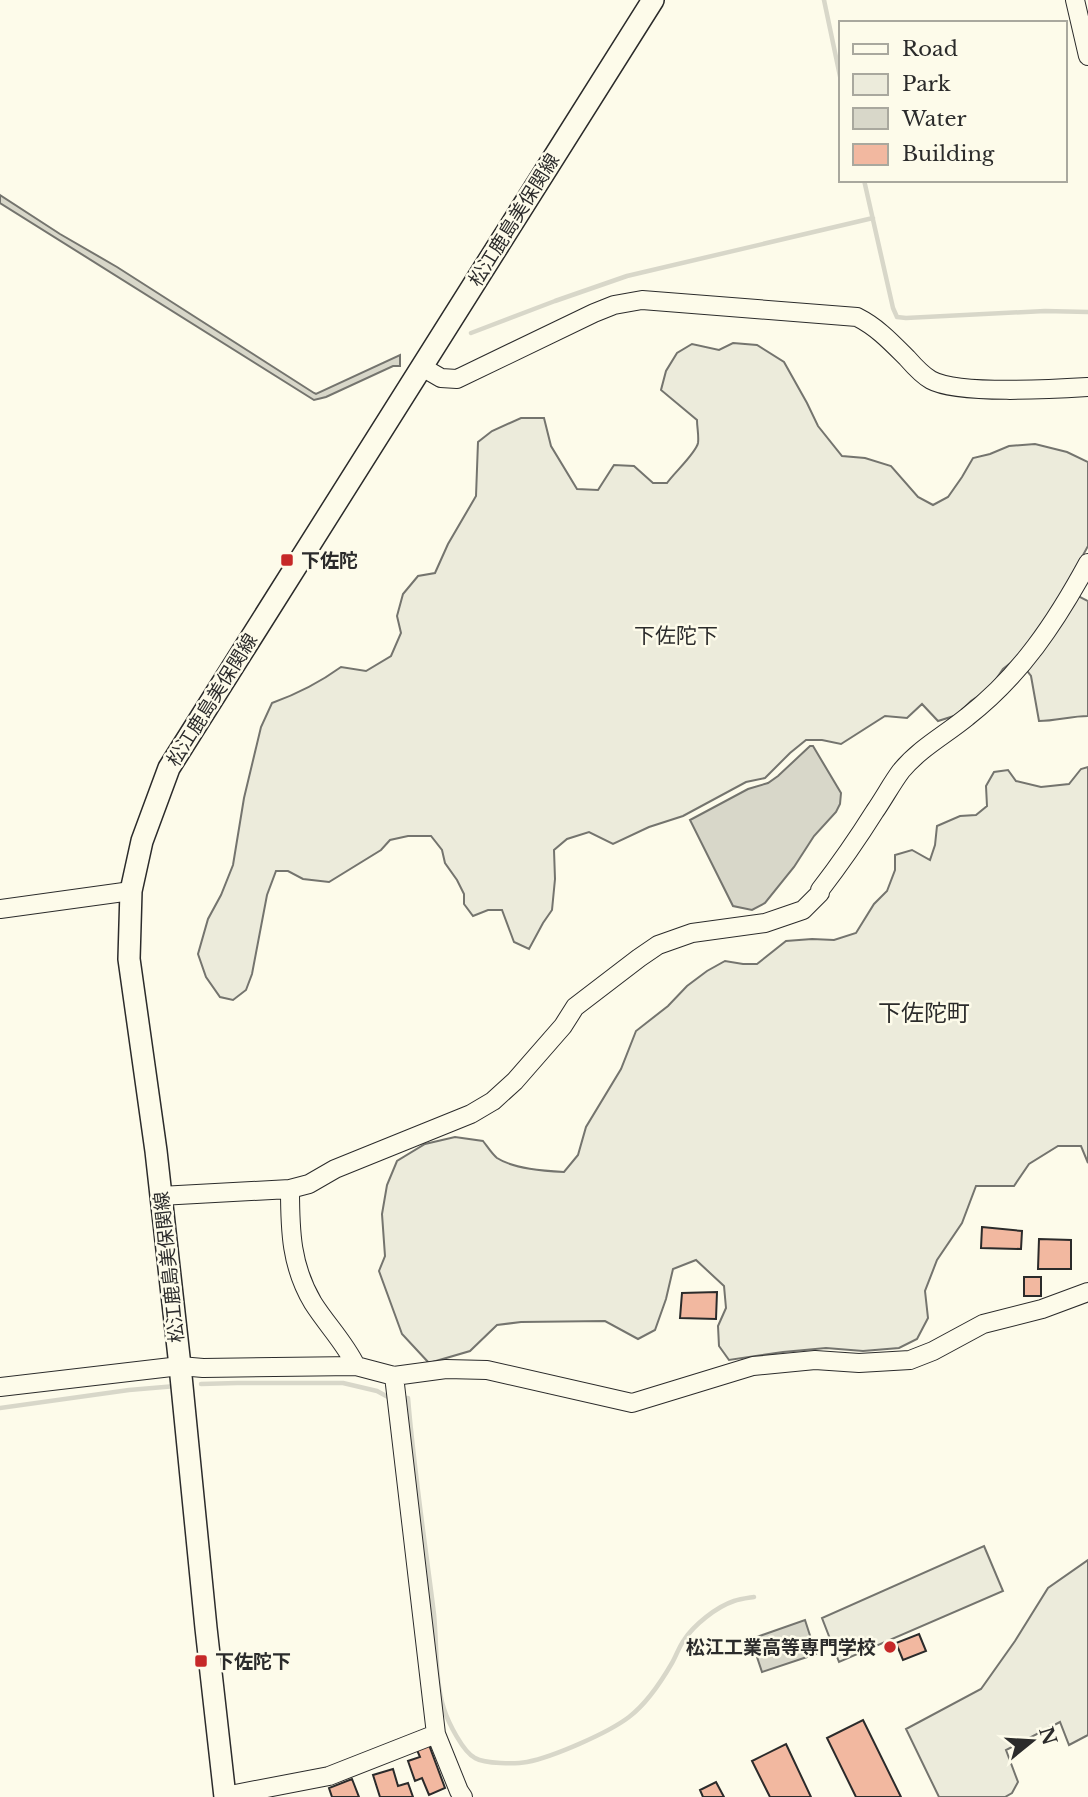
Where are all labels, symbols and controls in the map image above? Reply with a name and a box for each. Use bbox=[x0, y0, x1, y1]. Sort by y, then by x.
legend bbox=[839, 21, 1067, 182]
text: Road bbox=[902, 36, 958, 62]
text: Park bbox=[902, 71, 951, 97]
text: Water bbox=[901, 106, 966, 132]
text: Building bbox=[902, 141, 995, 167]
street label: 松江鹿島美保関線 bbox=[464, 149, 564, 291]
place label: 下佐陀 bbox=[301, 549, 358, 572]
marker: 下佐陀 bbox=[279, 552, 295, 568]
district label: 下佐陀下 bbox=[634, 623, 718, 649]
street label: 松江鹿島美保関線 bbox=[162, 629, 262, 771]
district label: 下佐陀町 bbox=[878, 999, 970, 1027]
street label: 松江鹿島美保関線 bbox=[150, 1190, 188, 1344]
place label: 松江工業高等専門学校 bbox=[686, 1636, 876, 1659]
marker: 松江工業高等専門学校 bbox=[882, 1639, 898, 1655]
place label: 下佐陀下 bbox=[215, 1650, 291, 1673]
marker: 下佐陀下 bbox=[193, 1653, 209, 1669]
north arrow bbox=[997, 1706, 1067, 1776]
text: N bbox=[1034, 1724, 1061, 1748]

